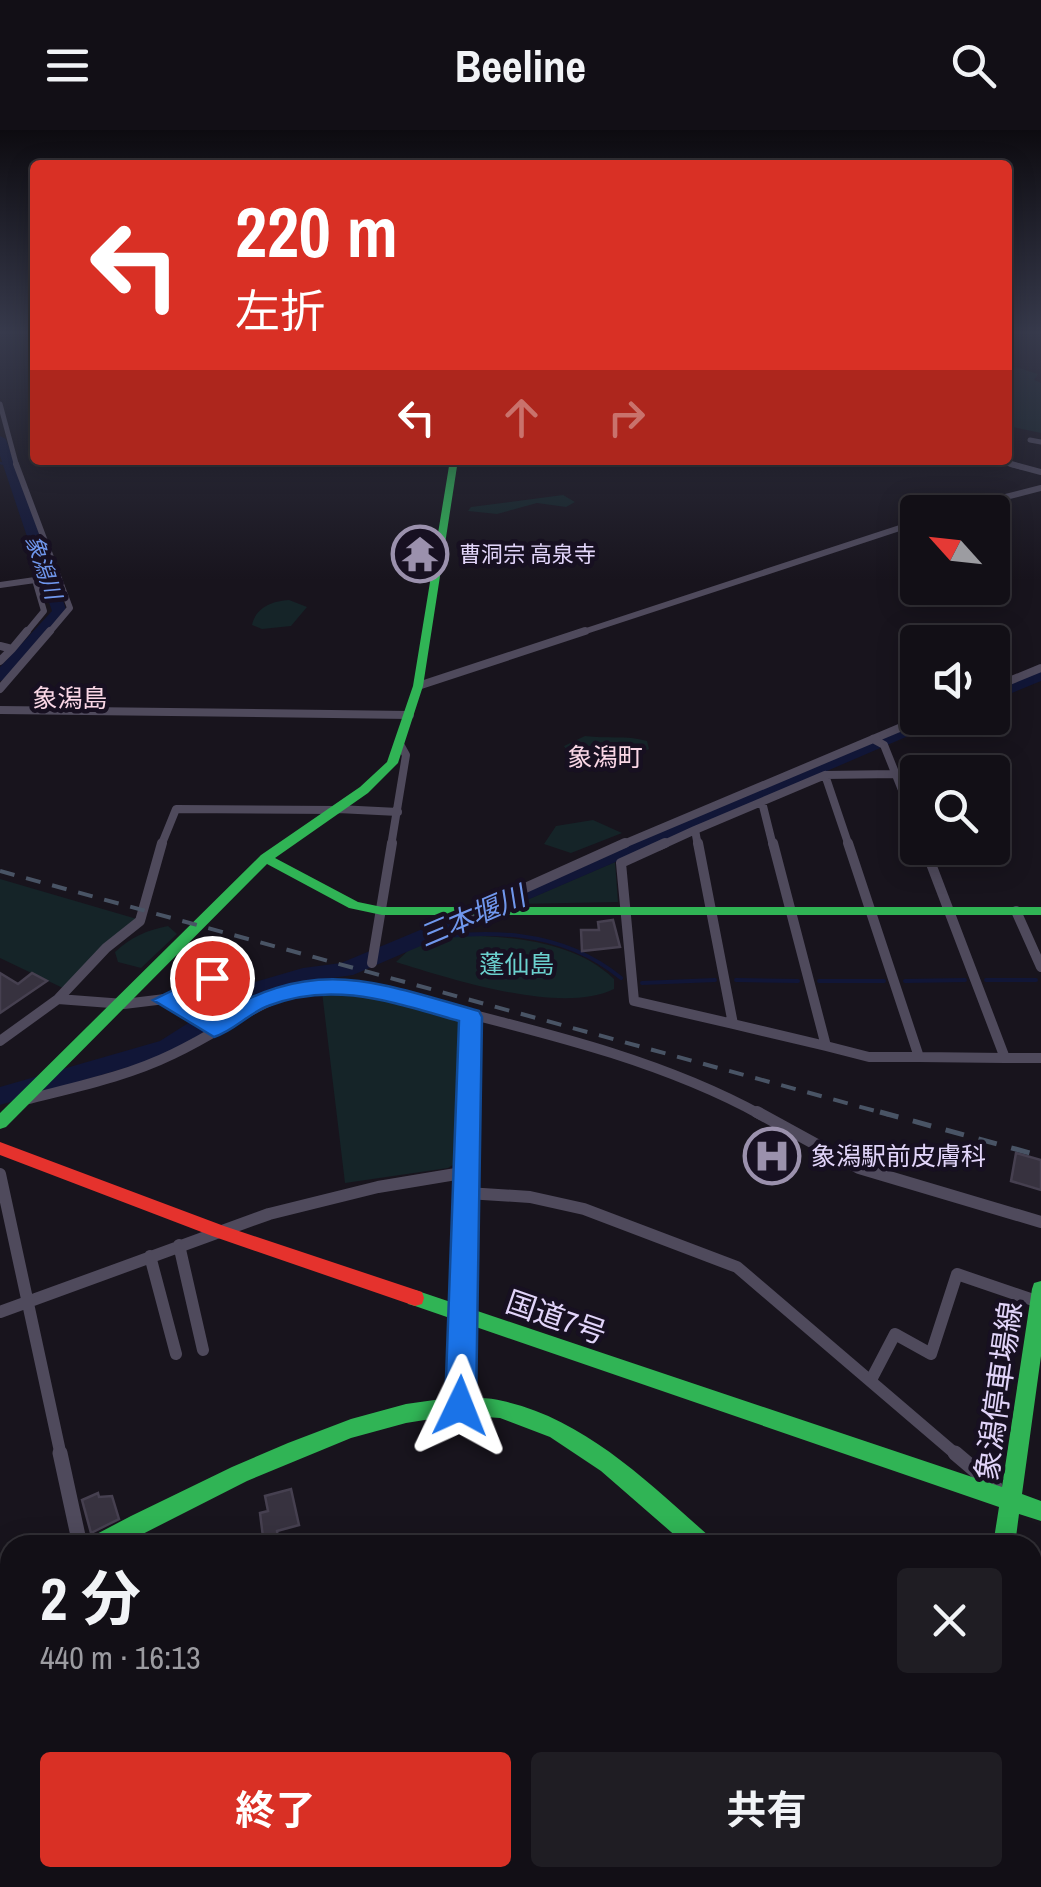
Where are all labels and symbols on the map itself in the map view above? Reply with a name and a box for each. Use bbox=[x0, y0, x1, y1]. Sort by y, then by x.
north arrow bbox=[900, 495, 1010, 605]
temple icon: 曹洞宗 高泉寺 bbox=[390, 524, 450, 584]
water label: 象潟川 bbox=[19, 531, 70, 605]
place label: 曹洞宗 高泉寺 bbox=[459, 539, 596, 569]
district label: 象潟島 bbox=[32, 681, 108, 715]
district label: 象潟町 bbox=[567, 740, 643, 774]
water label: 三本堰川 bbox=[413, 875, 534, 955]
pin bbox=[170, 936, 255, 1021]
park label: 蓬仙島 bbox=[479, 947, 555, 981]
hospital icon: 象潟駅前皮膚科 bbox=[742, 1126, 802, 1186]
place label: 象潟駅前皮膚科 bbox=[811, 1139, 986, 1173]
street label: 国道7号 bbox=[501, 1281, 612, 1353]
street label: 象潟停車場線 bbox=[966, 1299, 1030, 1483]
position arrow bbox=[408, 1354, 512, 1458]

